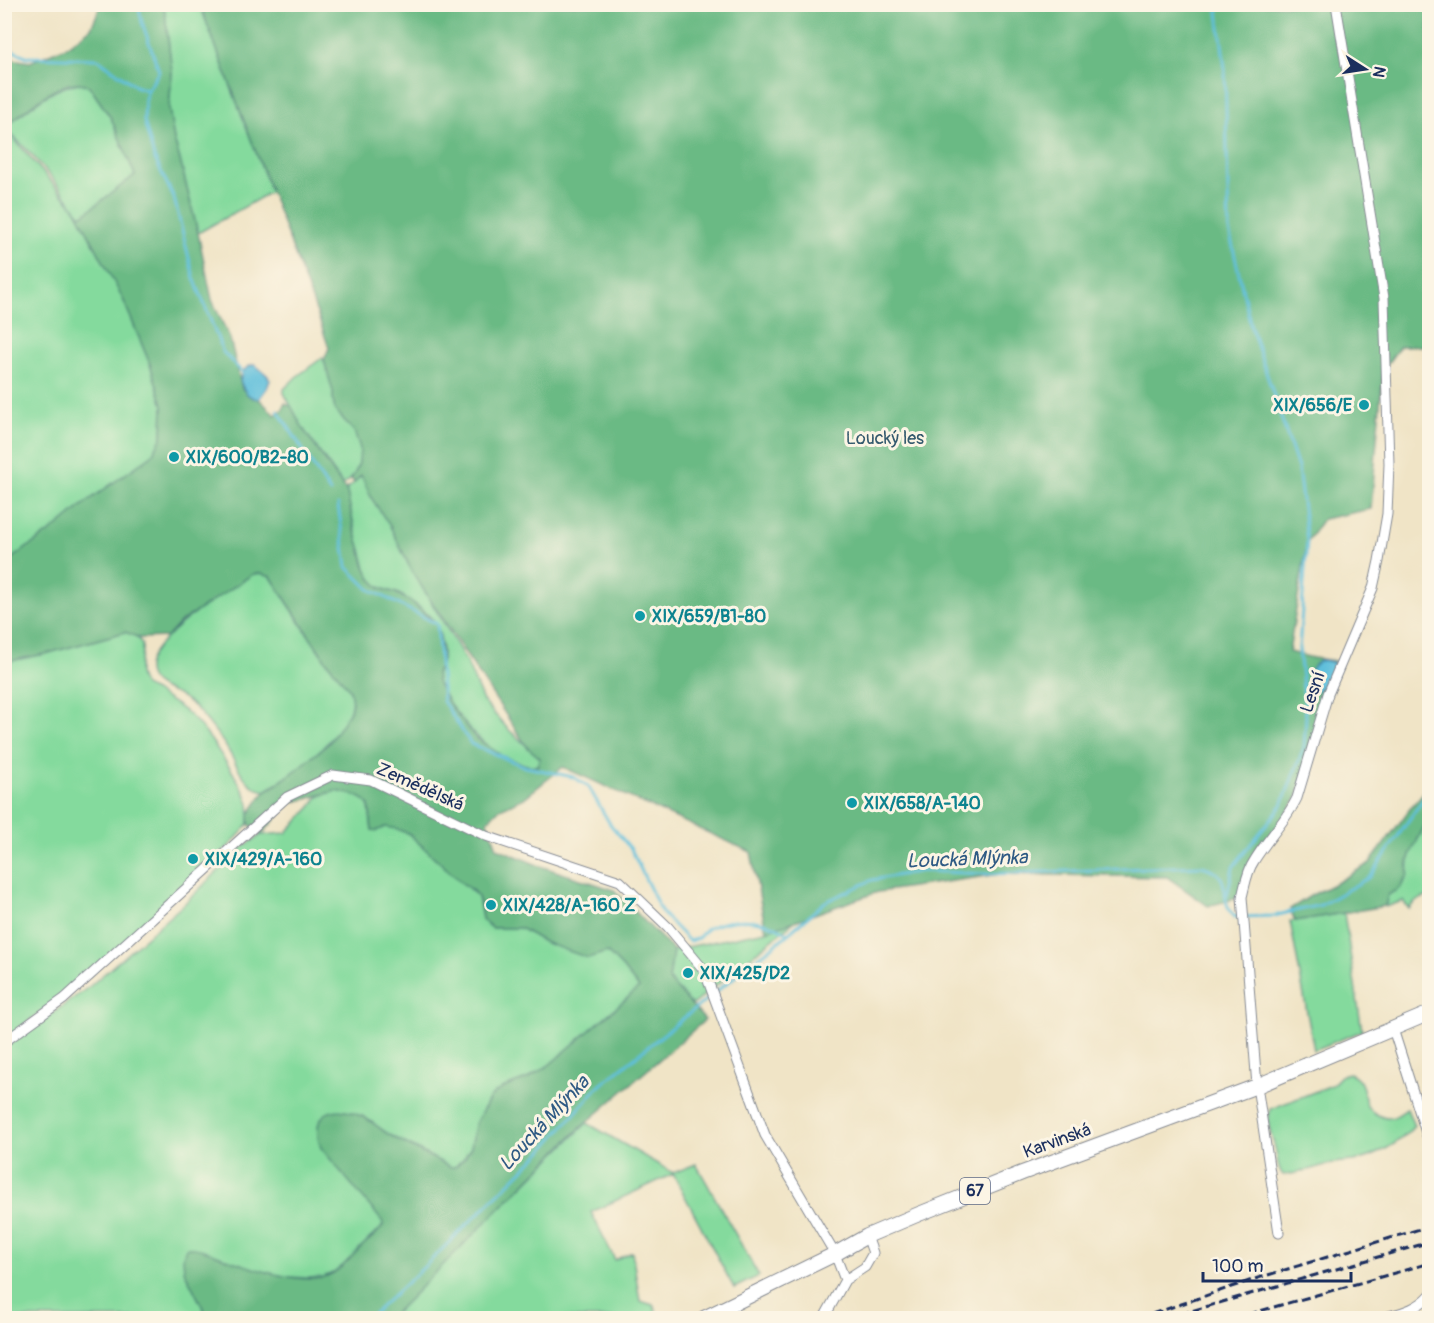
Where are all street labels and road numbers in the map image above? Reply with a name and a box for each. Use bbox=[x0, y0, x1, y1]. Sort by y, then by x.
street label: Lesní bbox=[1295, 668, 1331, 716]
street label: Zemědělská bbox=[373, 758, 467, 816]
street label: Karvinská bbox=[1020, 1118, 1094, 1164]
road number: 67 bbox=[960, 1178, 990, 1204]

